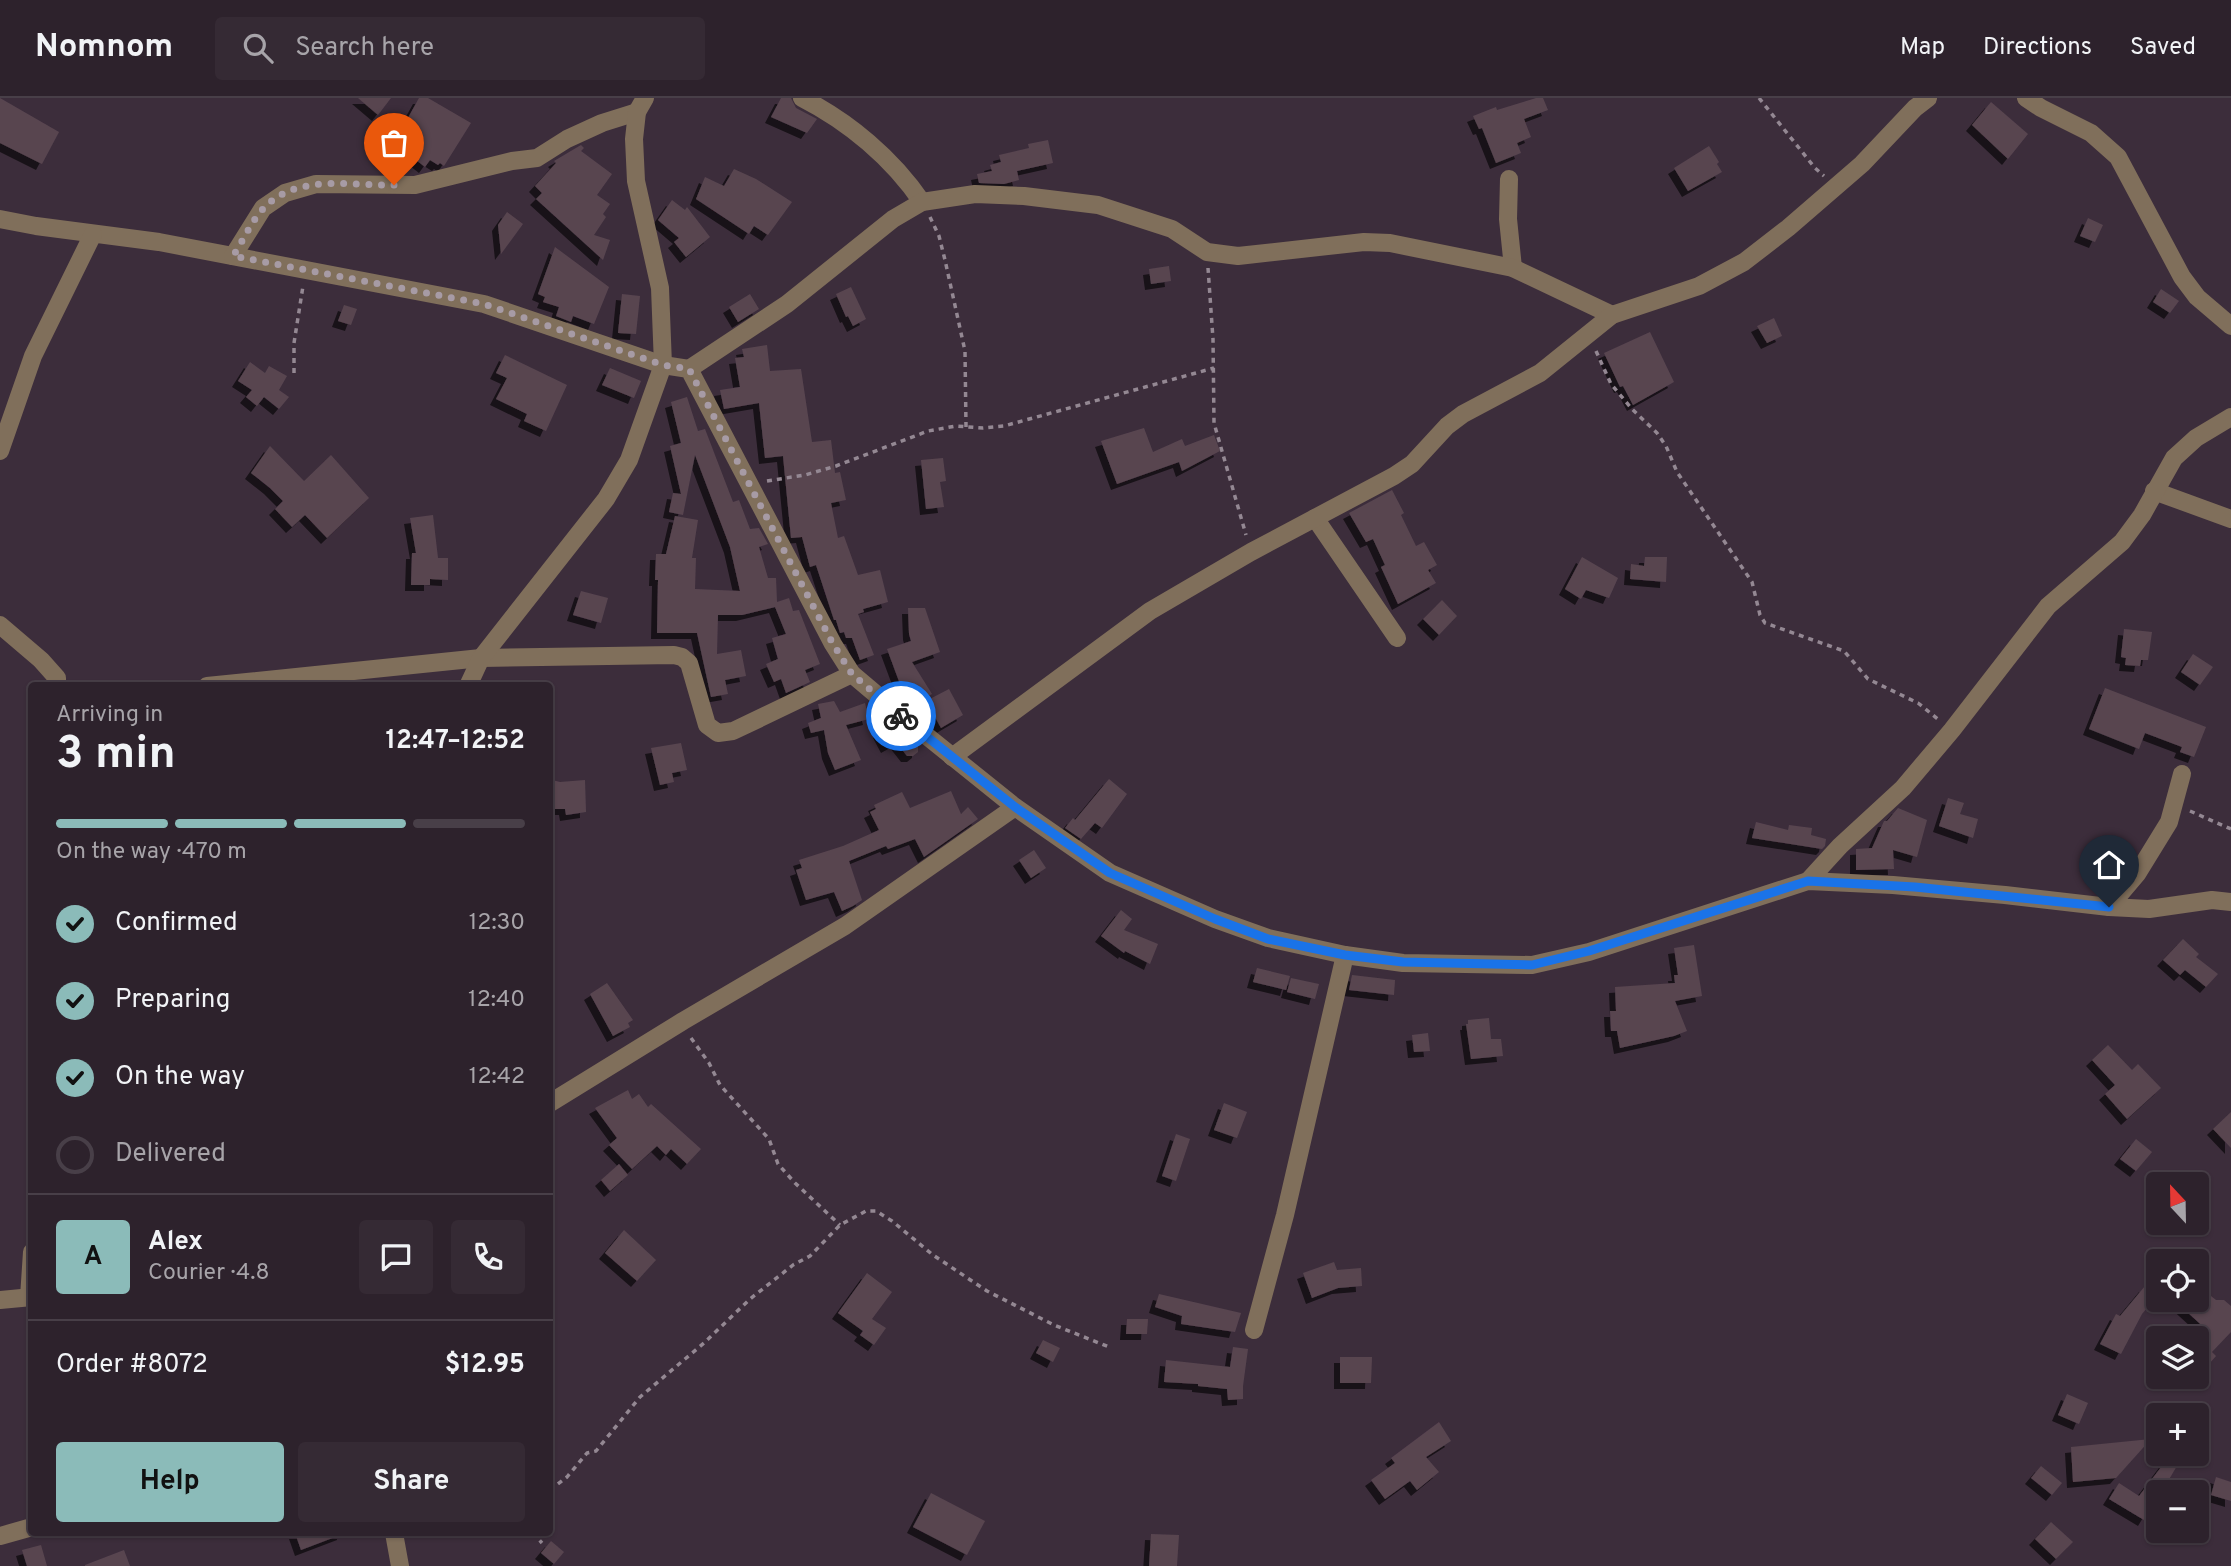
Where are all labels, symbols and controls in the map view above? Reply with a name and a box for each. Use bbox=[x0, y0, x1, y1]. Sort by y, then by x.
search box bbox=[215, 17, 705, 80]
text: Nomnom bbox=[35, 27, 173, 69]
icon: search bbox=[239, 29, 277, 67]
text: Search here bbox=[295, 32, 434, 65]
text: Map bbox=[1900, 33, 1945, 63]
text: Directions bbox=[1983, 33, 2092, 63]
text: Saved bbox=[2130, 33, 2196, 63]
pin bbox=[364, 113, 424, 185]
icon: bag bbox=[375, 124, 413, 162]
courier bbox=[866, 681, 936, 751]
icon: bike bbox=[882, 697, 920, 735]
text: Arriving in bbox=[56, 701, 163, 730]
text: 12:47–12:52 bbox=[386, 725, 525, 758]
text: 3 min bbox=[56, 726, 176, 785]
pin bbox=[2079, 835, 2139, 907]
text: On the way · 470 m bbox=[56, 838, 247, 867]
icon: home bbox=[2090, 846, 2128, 884]
icon: check bbox=[56, 905, 94, 943]
text: Confirmed bbox=[115, 907, 238, 940]
text: 12:30 bbox=[469, 909, 525, 938]
icon: check bbox=[56, 982, 94, 1020]
text: Preparing bbox=[115, 984, 230, 1017]
text: 12:40 bbox=[468, 986, 525, 1015]
icon: check bbox=[56, 1059, 94, 1097]
text: On the way bbox=[115, 1061, 245, 1094]
text: 12:42 bbox=[469, 1063, 525, 1092]
text: Delivered bbox=[115, 1138, 226, 1171]
north arrow bbox=[2146, 1172, 2208, 1236]
map controls bbox=[2146, 1172, 2209, 1543]
button: chat bbox=[359, 1220, 433, 1294]
button: phone bbox=[451, 1220, 525, 1294]
text: Alex bbox=[148, 1226, 203, 1259]
text: A bbox=[84, 1241, 102, 1274]
button: locate bbox=[2146, 1249, 2209, 1312]
text: Courier · 4.8 bbox=[148, 1259, 269, 1288]
button: layers bbox=[2146, 1326, 2209, 1389]
text: Order #8072 bbox=[56, 1349, 208, 1382]
text: $12.95 bbox=[445, 1349, 525, 1382]
button: + bbox=[2146, 1403, 2209, 1466]
button: Help bbox=[56, 1442, 284, 1522]
button: Share bbox=[298, 1442, 525, 1522]
button: − bbox=[2146, 1480, 2209, 1543]

